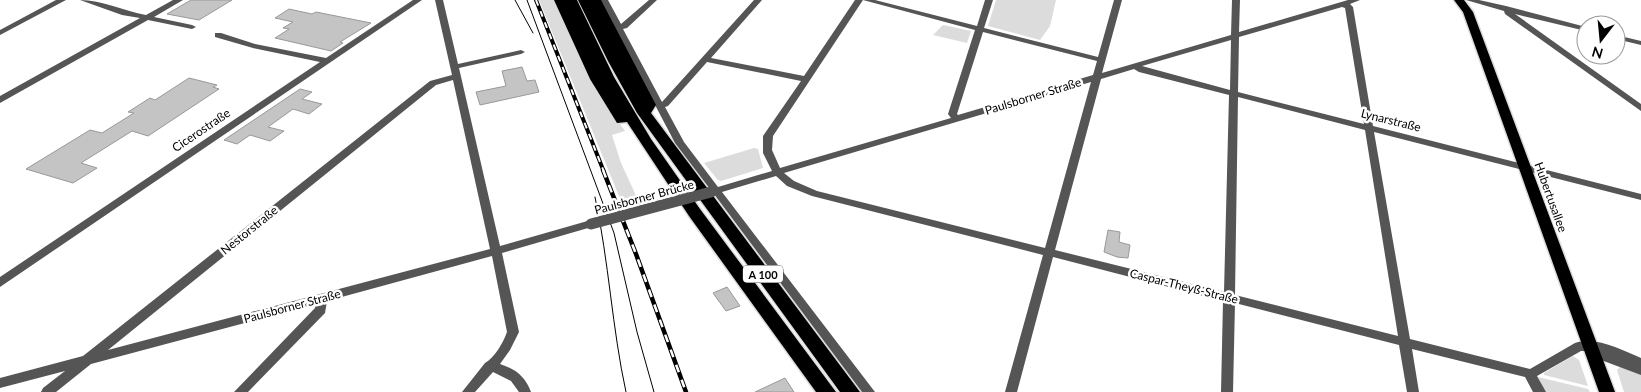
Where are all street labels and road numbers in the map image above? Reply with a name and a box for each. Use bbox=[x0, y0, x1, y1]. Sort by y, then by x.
street label: Paulsborner Straße bbox=[983, 74, 1083, 118]
street label: Cicerostraße bbox=[169, 105, 233, 155]
street label: Lynarstraße bbox=[1359, 105, 1423, 135]
street label: Hubertusallee bbox=[1531, 160, 1571, 234]
street label: Paulsborner Brücke bbox=[593, 177, 695, 217]
street label: Nestorstraße bbox=[217, 202, 281, 258]
street label: Caspar-Theyß-Straße bbox=[1128, 265, 1240, 307]
road number: A 100 bbox=[743, 266, 783, 282]
street label: Paulsborner Straße bbox=[242, 286, 342, 326]

